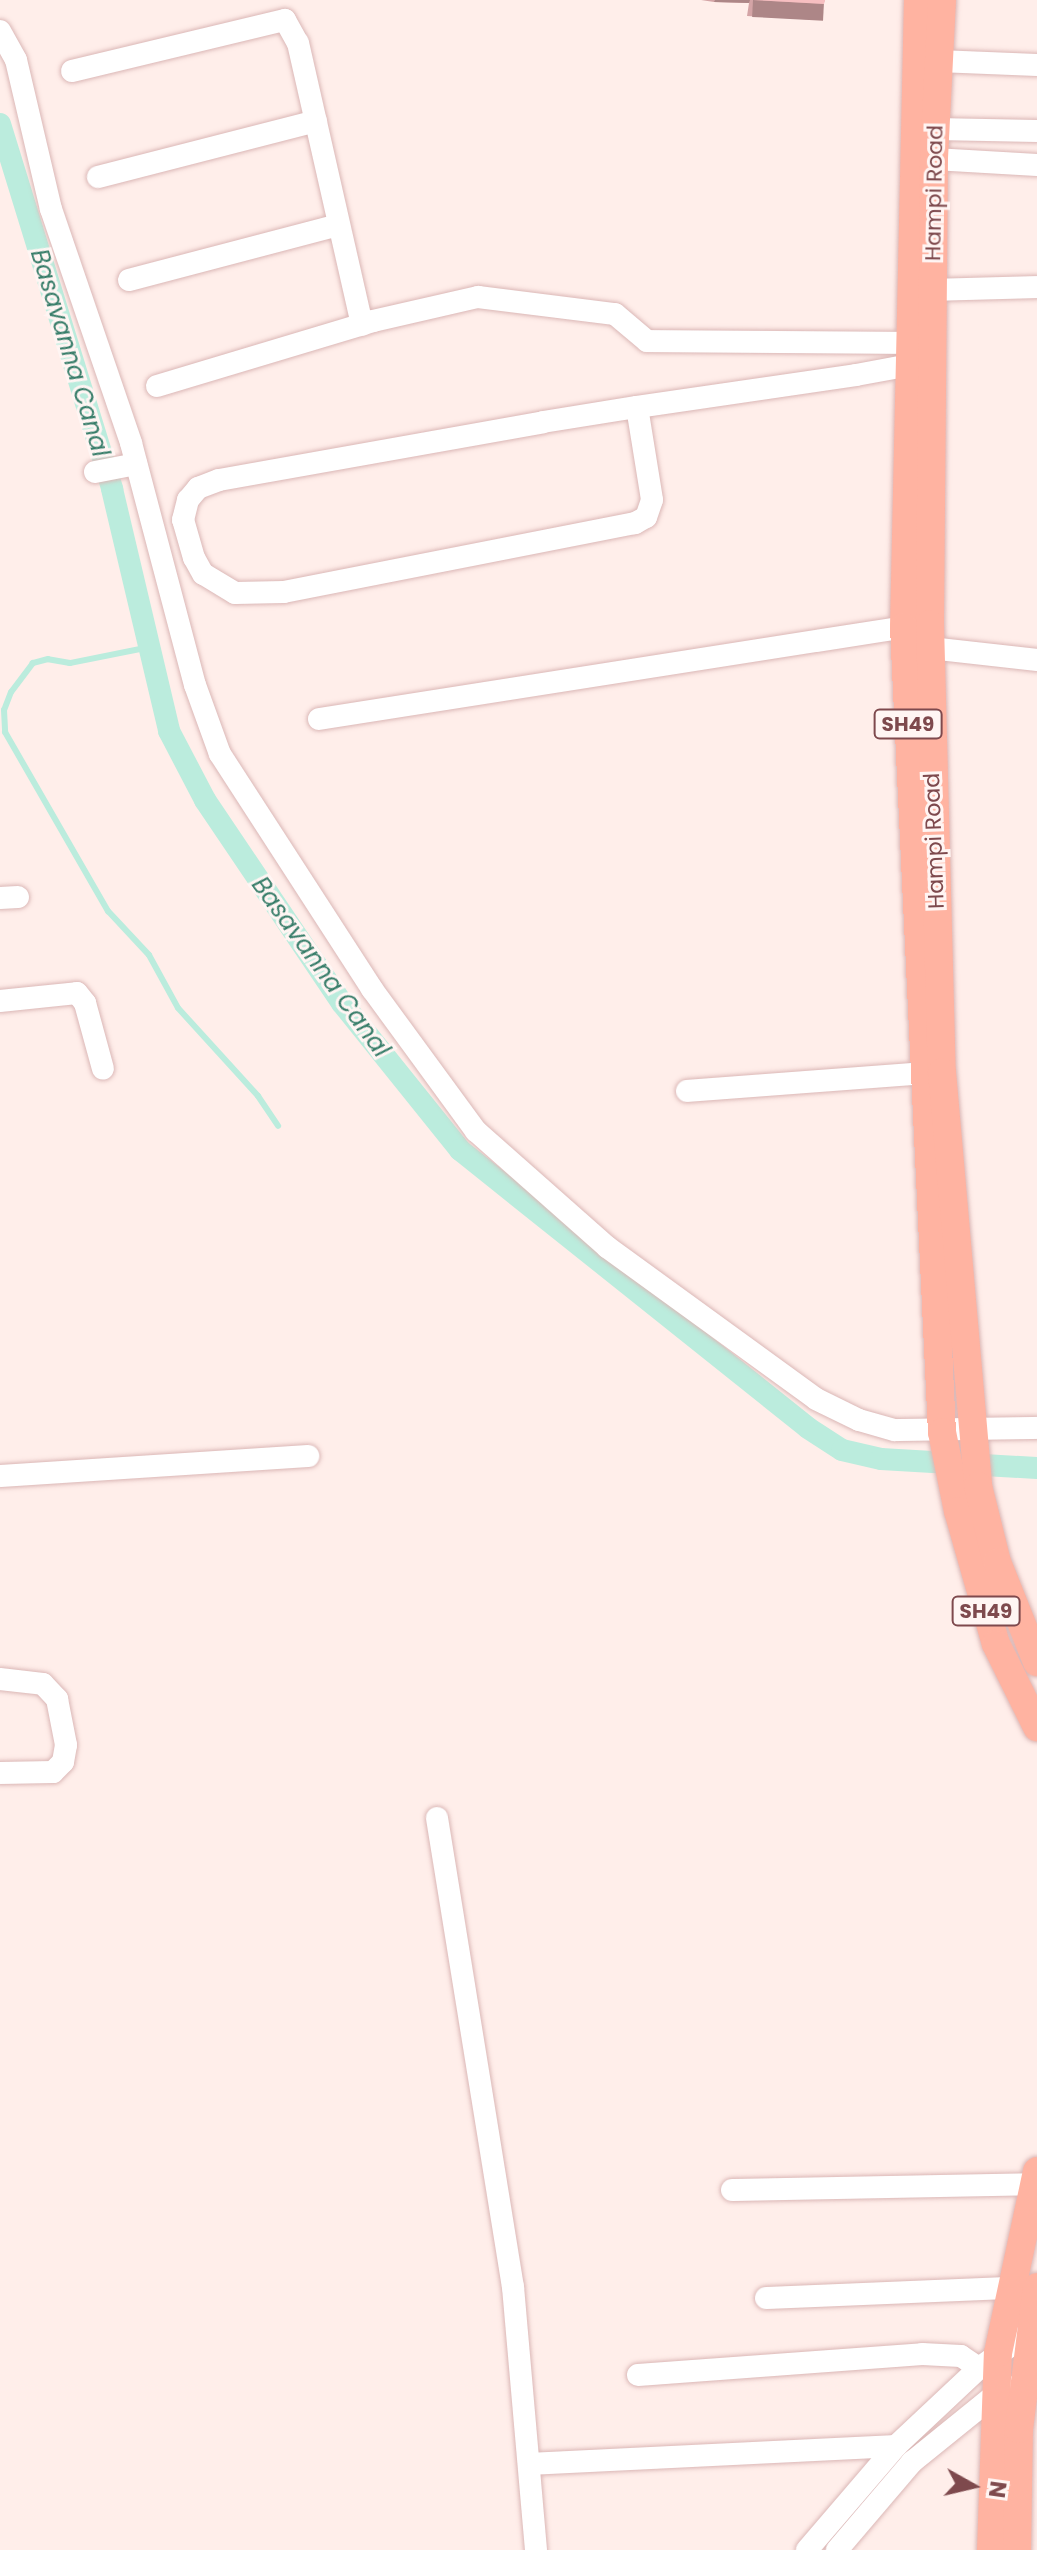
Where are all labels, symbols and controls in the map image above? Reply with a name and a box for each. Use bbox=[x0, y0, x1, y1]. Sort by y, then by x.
street label: Hampi Road bbox=[920, 125, 948, 261]
water label: Basavanna Canal bbox=[25, 246, 115, 460]
road number: SH49 bbox=[872, 708, 944, 740]
street label: Hampi Road bbox=[918, 773, 950, 909]
water label: Basavanna Canal bbox=[246, 871, 396, 1063]
road number: SH49 bbox=[950, 1595, 1022, 1627]
north arrow bbox=[933, 2446, 1013, 2526]
text: N bbox=[981, 2479, 1014, 2500]

